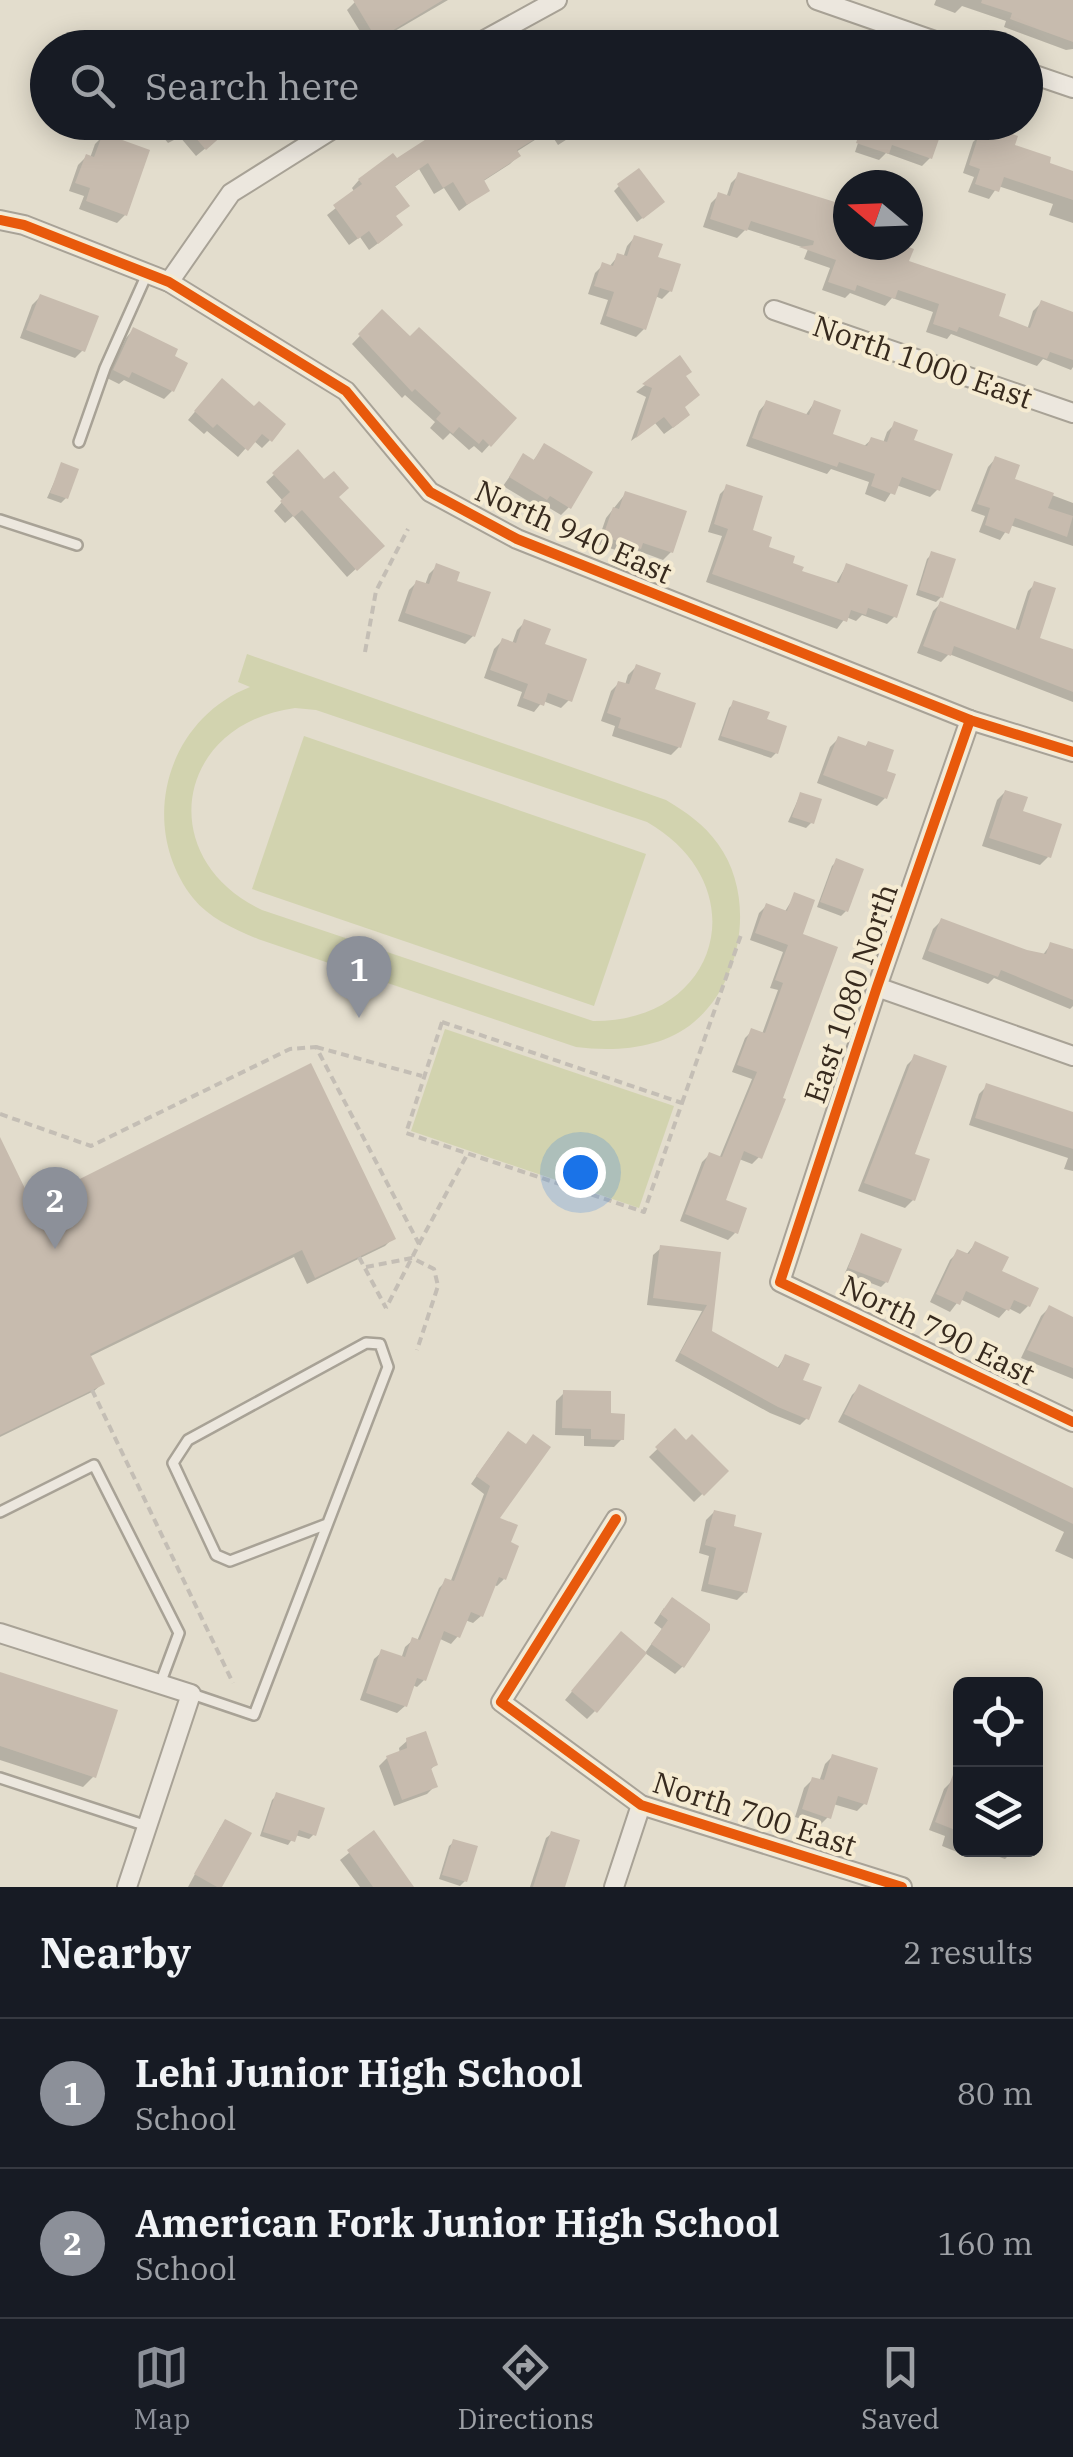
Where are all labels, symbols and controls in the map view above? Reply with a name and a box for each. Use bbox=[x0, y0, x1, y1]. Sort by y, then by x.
search box bbox=[30, 30, 1043, 140]
icon: search bbox=[65, 58, 120, 113]
text: Search here bbox=[145, 61, 359, 110]
north arrow bbox=[833, 170, 923, 260]
street label: North 1000 East bbox=[808, 305, 1038, 417]
street label: North 940 East bbox=[469, 470, 679, 592]
street label: East 1080 North bbox=[794, 878, 906, 1108]
pin: 1 bbox=[326, 936, 392, 1018]
your location bbox=[555, 1147, 606, 1198]
pin: 2 bbox=[22, 1166, 88, 1249]
street label: North 790 East bbox=[834, 1265, 1042, 1393]
map controls bbox=[953, 1677, 1043, 1857]
button: locate bbox=[953, 1677, 1043, 1767]
street label: North 700 East bbox=[648, 1762, 862, 1864]
button: layers bbox=[953, 1767, 1043, 1857]
text: Nearby bbox=[40, 1925, 191, 1980]
text: 2 results bbox=[903, 1931, 1033, 1973]
text: Lehi Junior High School bbox=[135, 2048, 583, 2097]
text: 1 bbox=[63, 2072, 82, 2114]
text: 80 m bbox=[957, 2072, 1033, 2114]
text: School bbox=[135, 2097, 236, 2139]
text: American Fork Junior High School bbox=[135, 2198, 780, 2247]
text: 2 bbox=[63, 2222, 82, 2264]
text: 160 m bbox=[937, 2222, 1033, 2264]
text: School bbox=[135, 2247, 236, 2289]
tab: Map bbox=[134, 2340, 190, 2437]
tab: Directions bbox=[457, 2340, 594, 2437]
tab: Saved bbox=[861, 2340, 939, 2437]

